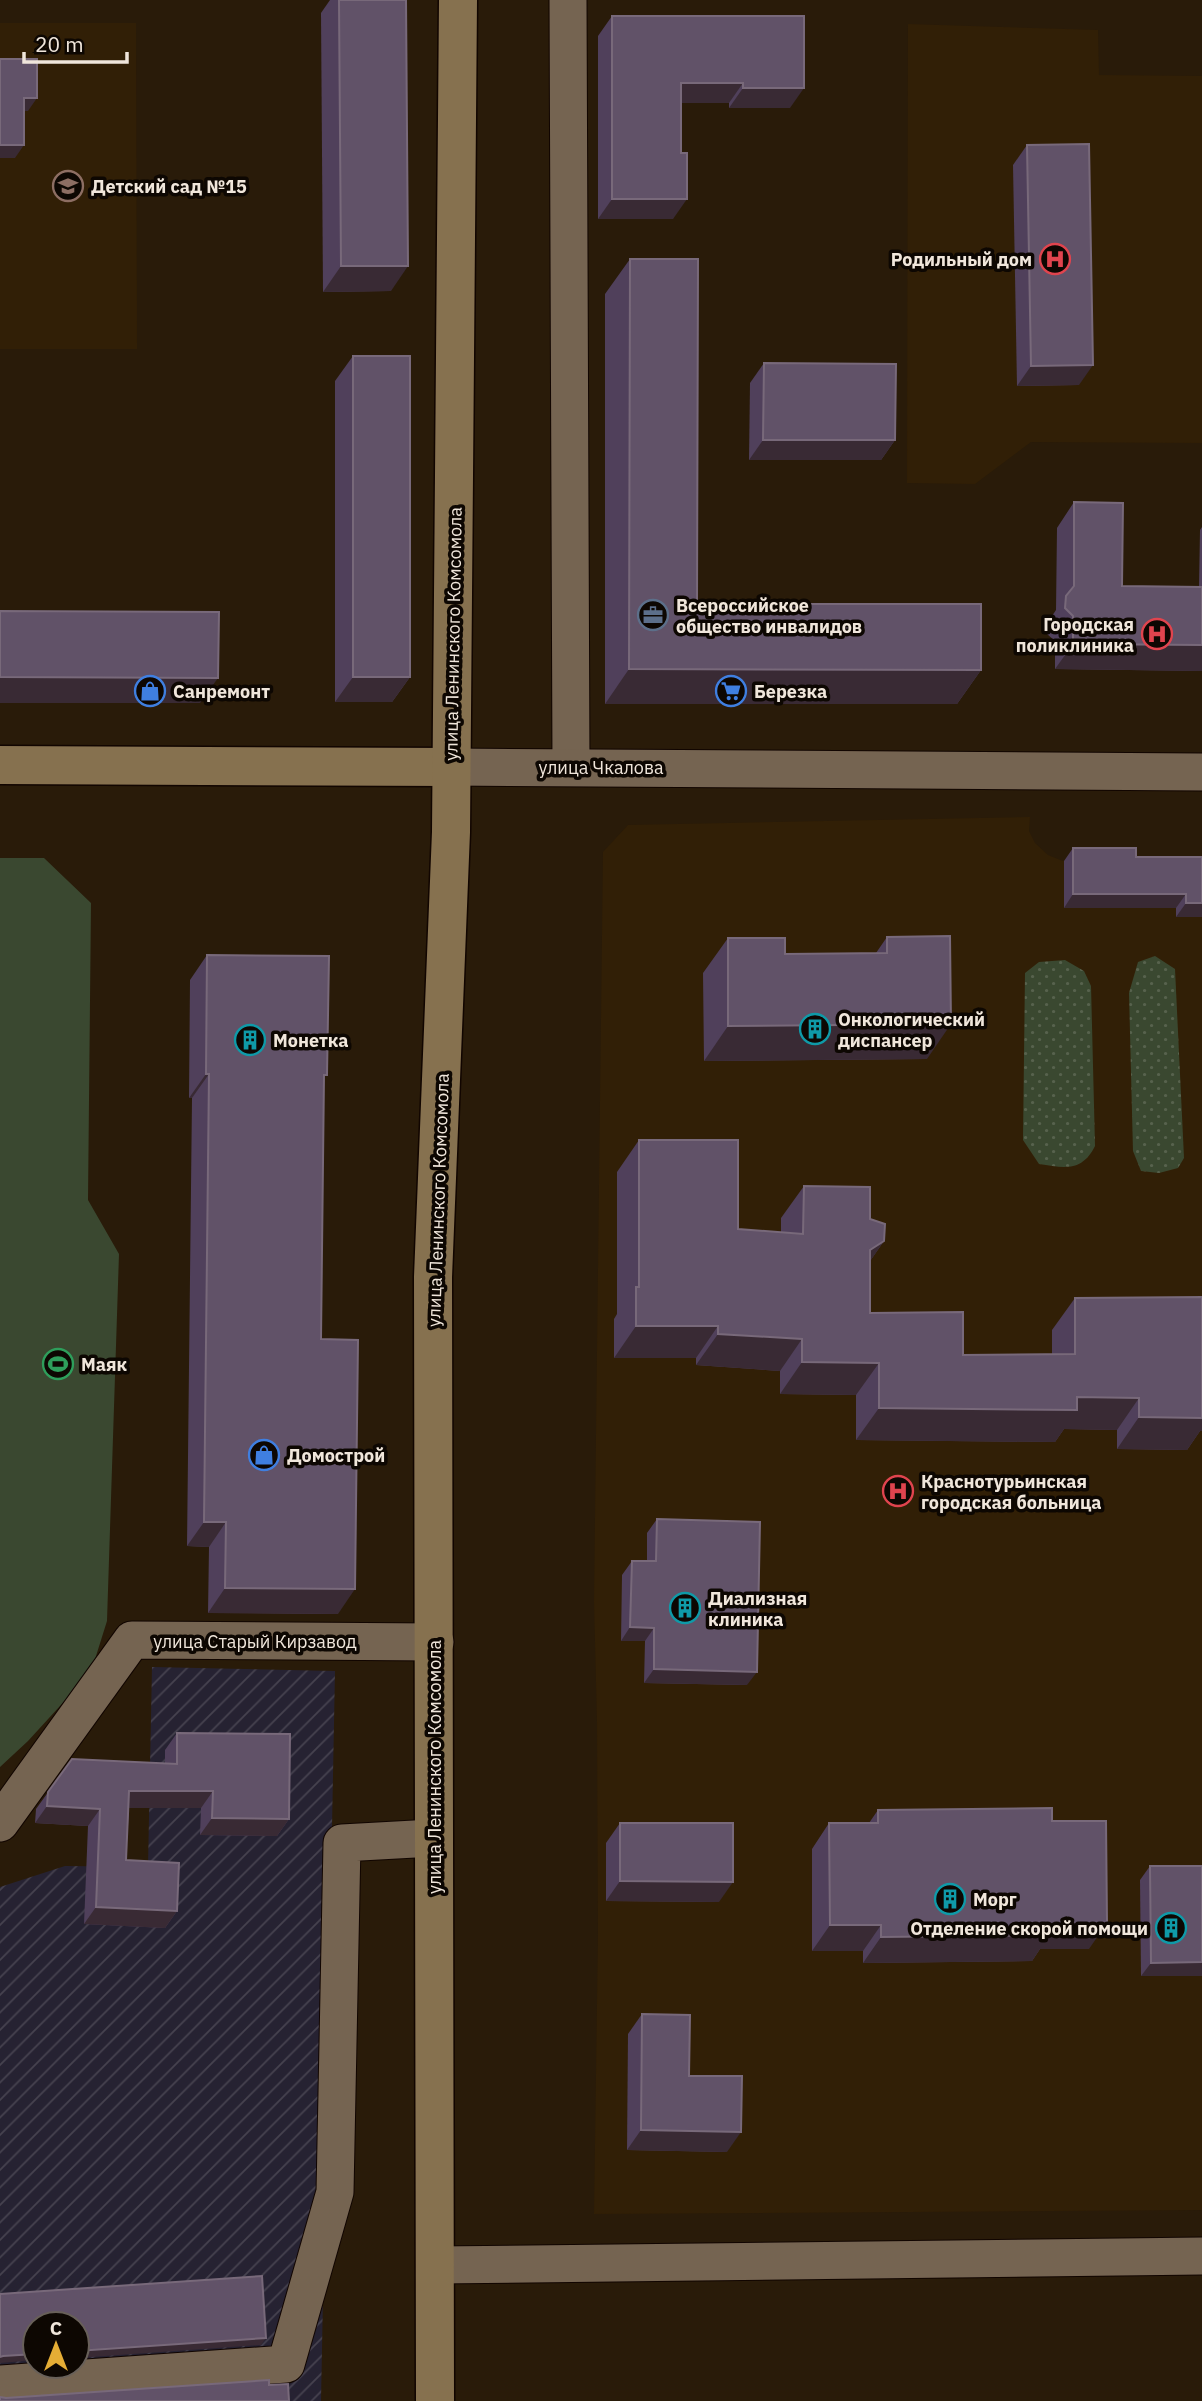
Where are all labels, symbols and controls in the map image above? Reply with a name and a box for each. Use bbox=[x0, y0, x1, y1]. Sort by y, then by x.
scale bar bbox=[24, 21, 128, 65]
text: 20 m bbox=[35, 30, 84, 58]
school or university icon: Детский сад №15 bbox=[51, 169, 85, 203]
place label: Детский сад №15 bbox=[91, 175, 247, 198]
hospital icon: Родильный дом bbox=[1038, 242, 1072, 276]
place label: Родильный дом bbox=[891, 248, 1032, 271]
street label: улица Ленинского Комсомола bbox=[439, 506, 467, 761]
place label: Всероссийское общество инвалидов bbox=[676, 594, 862, 638]
office icon: Всероссийское общество инвалидов bbox=[636, 598, 670, 632]
place label: Городская поликлиника bbox=[1016, 613, 1134, 657]
hospital icon: Городская поликлиника bbox=[1140, 617, 1174, 651]
shop icon: Санремонт bbox=[133, 674, 167, 708]
supermarket icon: Березка bbox=[714, 674, 748, 708]
place label: Санремонт bbox=[173, 680, 270, 703]
place label: Березка bbox=[754, 680, 827, 703]
street label: улица Чкалова bbox=[538, 756, 664, 779]
place label: Онкологический диспансер bbox=[838, 1008, 985, 1052]
building icon: Онкологический диспансер bbox=[798, 1012, 832, 1046]
building icon: Монетка bbox=[233, 1023, 267, 1057]
place label: Монетка bbox=[273, 1029, 349, 1052]
street label: улица Ленинского Комсомола bbox=[422, 1072, 454, 1327]
sports icon: Маяк bbox=[41, 1347, 75, 1381]
place label: Маяк bbox=[81, 1353, 127, 1376]
shop icon: Домострой bbox=[247, 1438, 281, 1472]
place label: Домострой bbox=[287, 1444, 385, 1467]
place label: Краснотурьинская городская больница bbox=[921, 1470, 1102, 1514]
hospital icon: Краснотурьинская городская больница bbox=[881, 1474, 915, 1508]
place label: Диализная клиника bbox=[708, 1587, 807, 1631]
building icon: Диализная клиника bbox=[668, 1591, 702, 1625]
street label: улица Старый Кирзавод bbox=[153, 1630, 357, 1653]
street label: улица Ленинского Комсомола bbox=[423, 1640, 446, 1894]
building icon: Морг bbox=[933, 1882, 967, 1916]
place label: Морг bbox=[973, 1888, 1017, 1911]
building icon: Отделение скорой помощи bbox=[1154, 1911, 1188, 1945]
place label: Отделение скорой помощи bbox=[910, 1917, 1148, 1940]
north arrow bbox=[21, 2310, 91, 2380]
text: С bbox=[50, 2316, 62, 2340]

